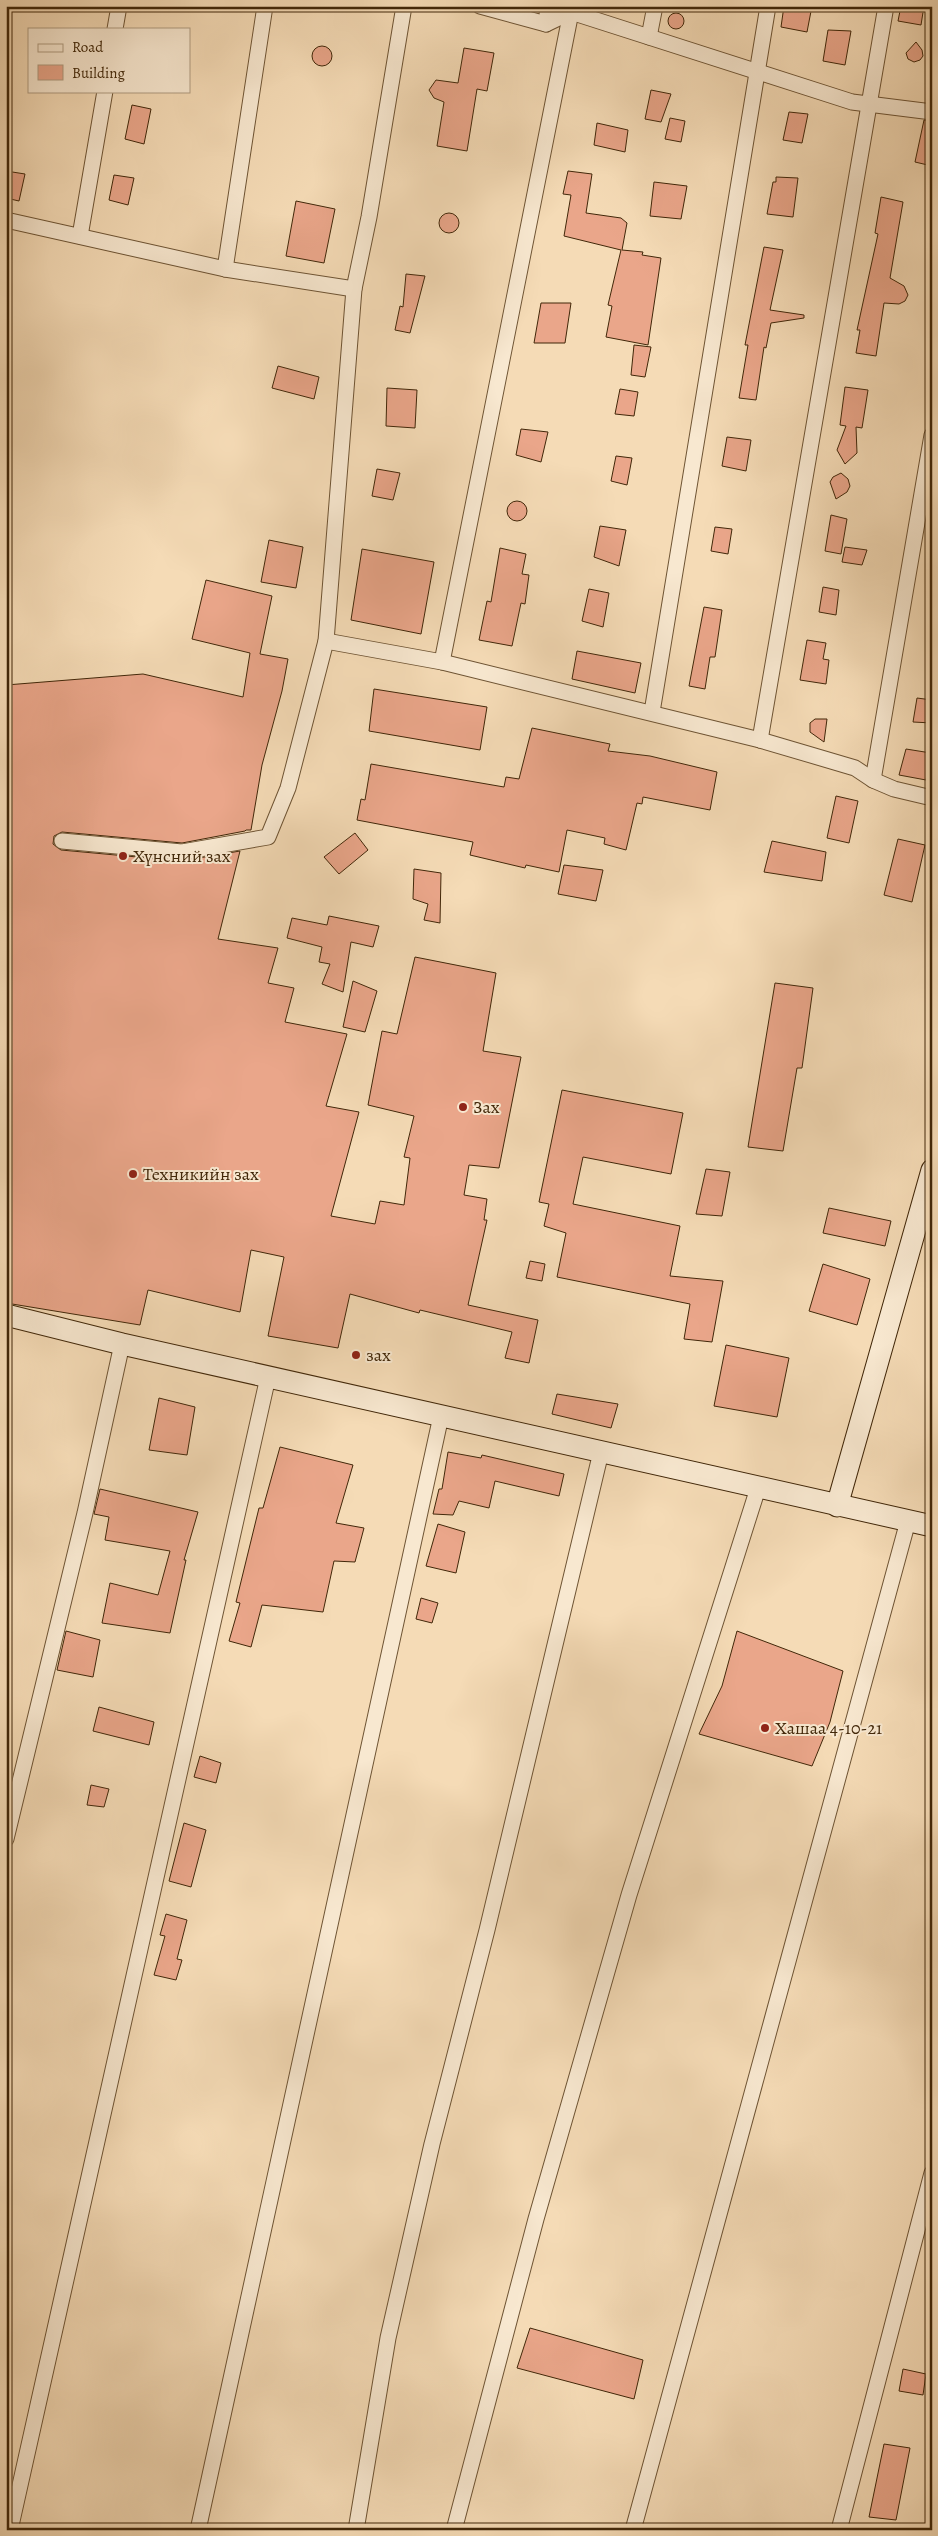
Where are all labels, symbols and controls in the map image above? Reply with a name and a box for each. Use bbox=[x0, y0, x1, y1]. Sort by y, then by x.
legend bbox=[28, 28, 190, 92]
text: Road bbox=[72, 37, 104, 57]
text: Building bbox=[72, 63, 125, 83]
place label: Хүнсний зах bbox=[133, 844, 231, 868]
marker: Хүнсний зах bbox=[117, 850, 129, 862]
place label: Зах bbox=[473, 1095, 500, 1119]
marker: Зах bbox=[457, 1101, 469, 1113]
place label: Техникийн зах bbox=[143, 1162, 259, 1186]
marker: Техникийн зах bbox=[127, 1168, 139, 1180]
place label: зах bbox=[366, 1343, 391, 1367]
marker: зах bbox=[350, 1349, 362, 1361]
place label: Хашаа 4-10-21 bbox=[775, 1716, 882, 1740]
marker: Хашаа 4-10-21 bbox=[759, 1722, 771, 1734]

